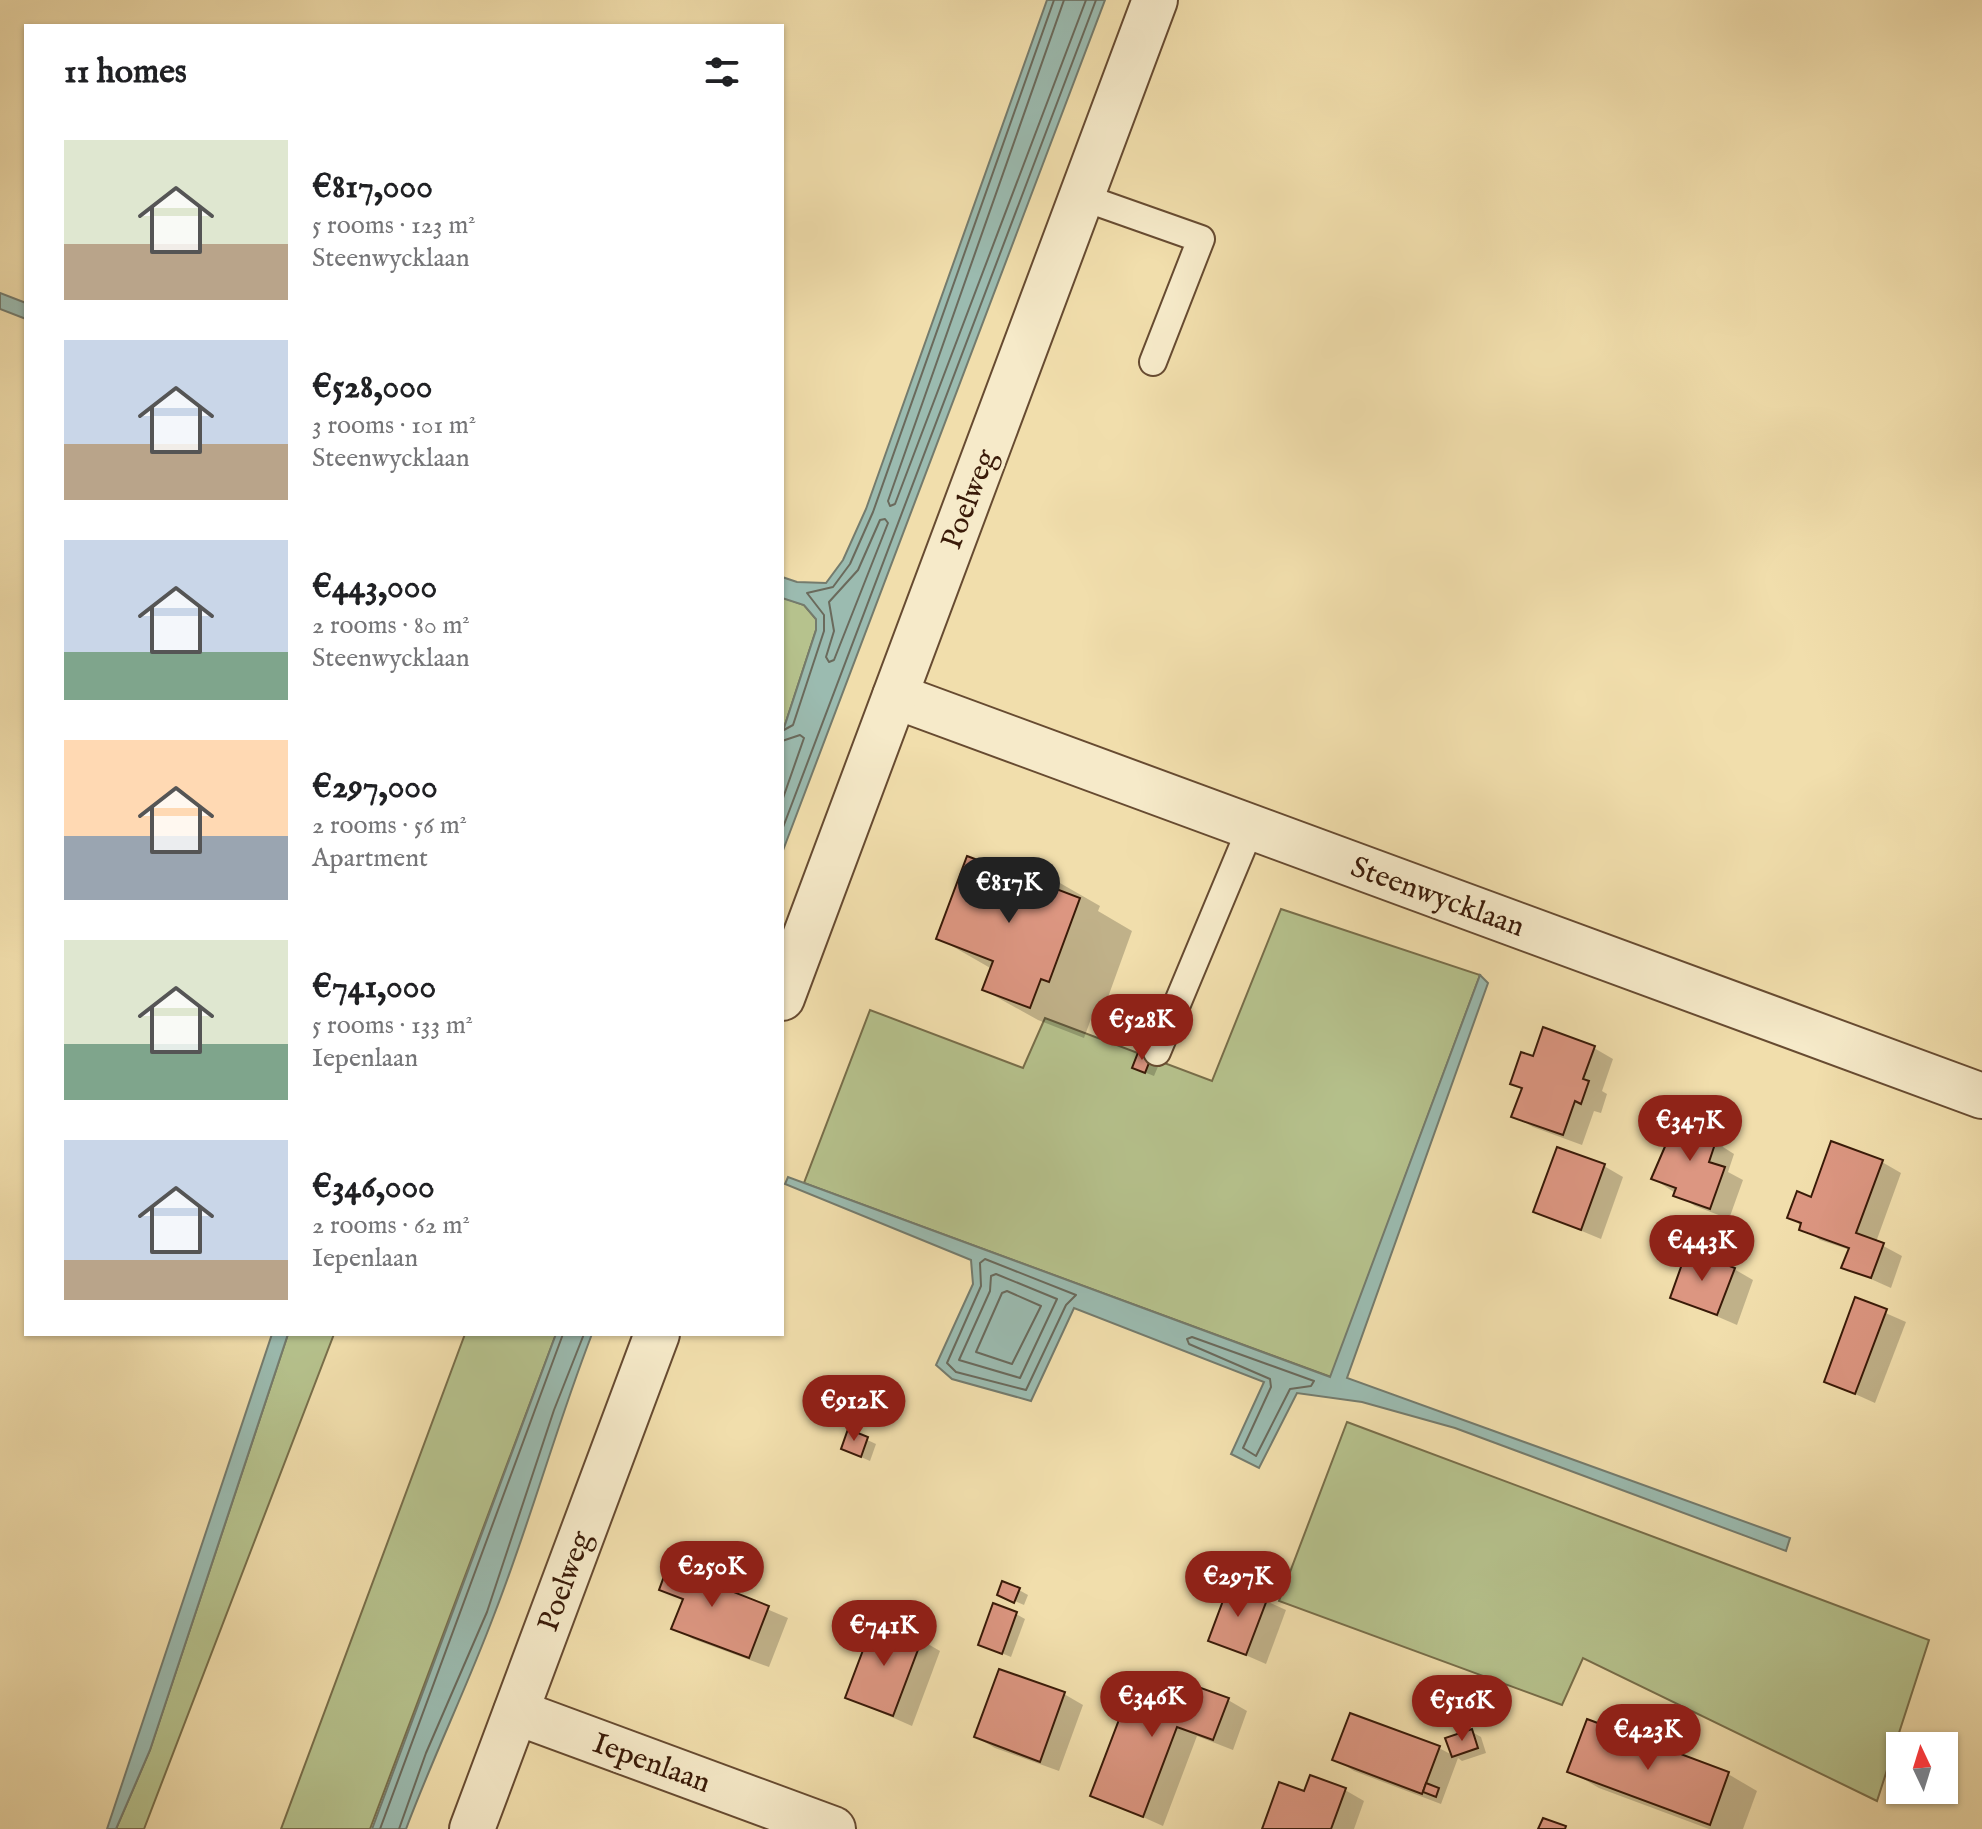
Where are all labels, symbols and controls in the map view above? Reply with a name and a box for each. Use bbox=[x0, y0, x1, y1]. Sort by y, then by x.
icon: filters bbox=[700, 50, 744, 94]
text: 11 homes bbox=[64, 51, 187, 94]
text: €817,000 bbox=[312, 166, 433, 209]
icon: home bbox=[128, 172, 224, 268]
text: 5 rooms · 123 m² bbox=[312, 209, 476, 242]
text: Steenwycklaan bbox=[312, 242, 470, 275]
text: €528,000 bbox=[312, 366, 433, 409]
icon: home bbox=[128, 372, 224, 468]
text: 3 rooms · 101 m² bbox=[312, 409, 476, 442]
text: Steenwycklaan bbox=[312, 442, 470, 475]
street label: Poelweg bbox=[934, 444, 1006, 555]
text: €443,000 bbox=[312, 566, 437, 609]
icon: home bbox=[128, 572, 224, 668]
text: 2 rooms · 80 m² bbox=[312, 609, 470, 642]
text: Steenwycklaan bbox=[312, 642, 470, 675]
text: €297,000 bbox=[312, 766, 438, 809]
icon: home bbox=[128, 772, 224, 868]
text: 2 rooms · 56 m² bbox=[312, 809, 467, 842]
text: Apartment bbox=[312, 842, 428, 875]
street label: Steenwycklaan bbox=[1345, 849, 1529, 947]
pin: €817K bbox=[953, 857, 1065, 925]
text: €817K bbox=[976, 866, 1042, 899]
text: €741,000 bbox=[312, 966, 436, 1009]
icon: home bbox=[128, 972, 224, 1068]
pin: €528K bbox=[1086, 994, 1198, 1062]
text: €528K bbox=[1109, 1003, 1175, 1036]
text: 5 rooms · 133 m² bbox=[312, 1009, 473, 1042]
text: Iepenlaan bbox=[312, 1042, 418, 1075]
pin: €347K bbox=[1634, 1095, 1746, 1163]
text: €347K bbox=[1656, 1104, 1724, 1137]
text: €346,000 bbox=[312, 1166, 435, 1209]
icon: home bbox=[128, 1172, 224, 1268]
text: 2 rooms · 62 m² bbox=[312, 1209, 470, 1242]
pin: €443K bbox=[1646, 1215, 1758, 1283]
text: €443K bbox=[1667, 1224, 1737, 1257]
text: Iepenlaan bbox=[312, 1242, 418, 1275]
pin: €912K bbox=[798, 1375, 910, 1443]
text: €912K bbox=[820, 1384, 888, 1417]
street label: Poelweg bbox=[530, 1526, 602, 1637]
pin: €250K bbox=[656, 1541, 768, 1609]
text: €250K bbox=[678, 1550, 746, 1583]
pin: €297K bbox=[1182, 1551, 1294, 1619]
text: €297K bbox=[1203, 1560, 1273, 1593]
pin: €741K bbox=[828, 1600, 940, 1668]
text: €741K bbox=[850, 1609, 918, 1642]
pin: €346K bbox=[1096, 1671, 1208, 1739]
pin: €516K bbox=[1406, 1675, 1518, 1743]
text: €346K bbox=[1118, 1680, 1186, 1713]
text: €516K bbox=[1430, 1684, 1494, 1717]
pin: €423K bbox=[1592, 1704, 1704, 1772]
text: €423K bbox=[1614, 1713, 1682, 1746]
street label: Iepenlaan bbox=[587, 1725, 715, 1803]
north arrow bbox=[1886, 1732, 1958, 1804]
map controls bbox=[1886, 1732, 1958, 1804]

